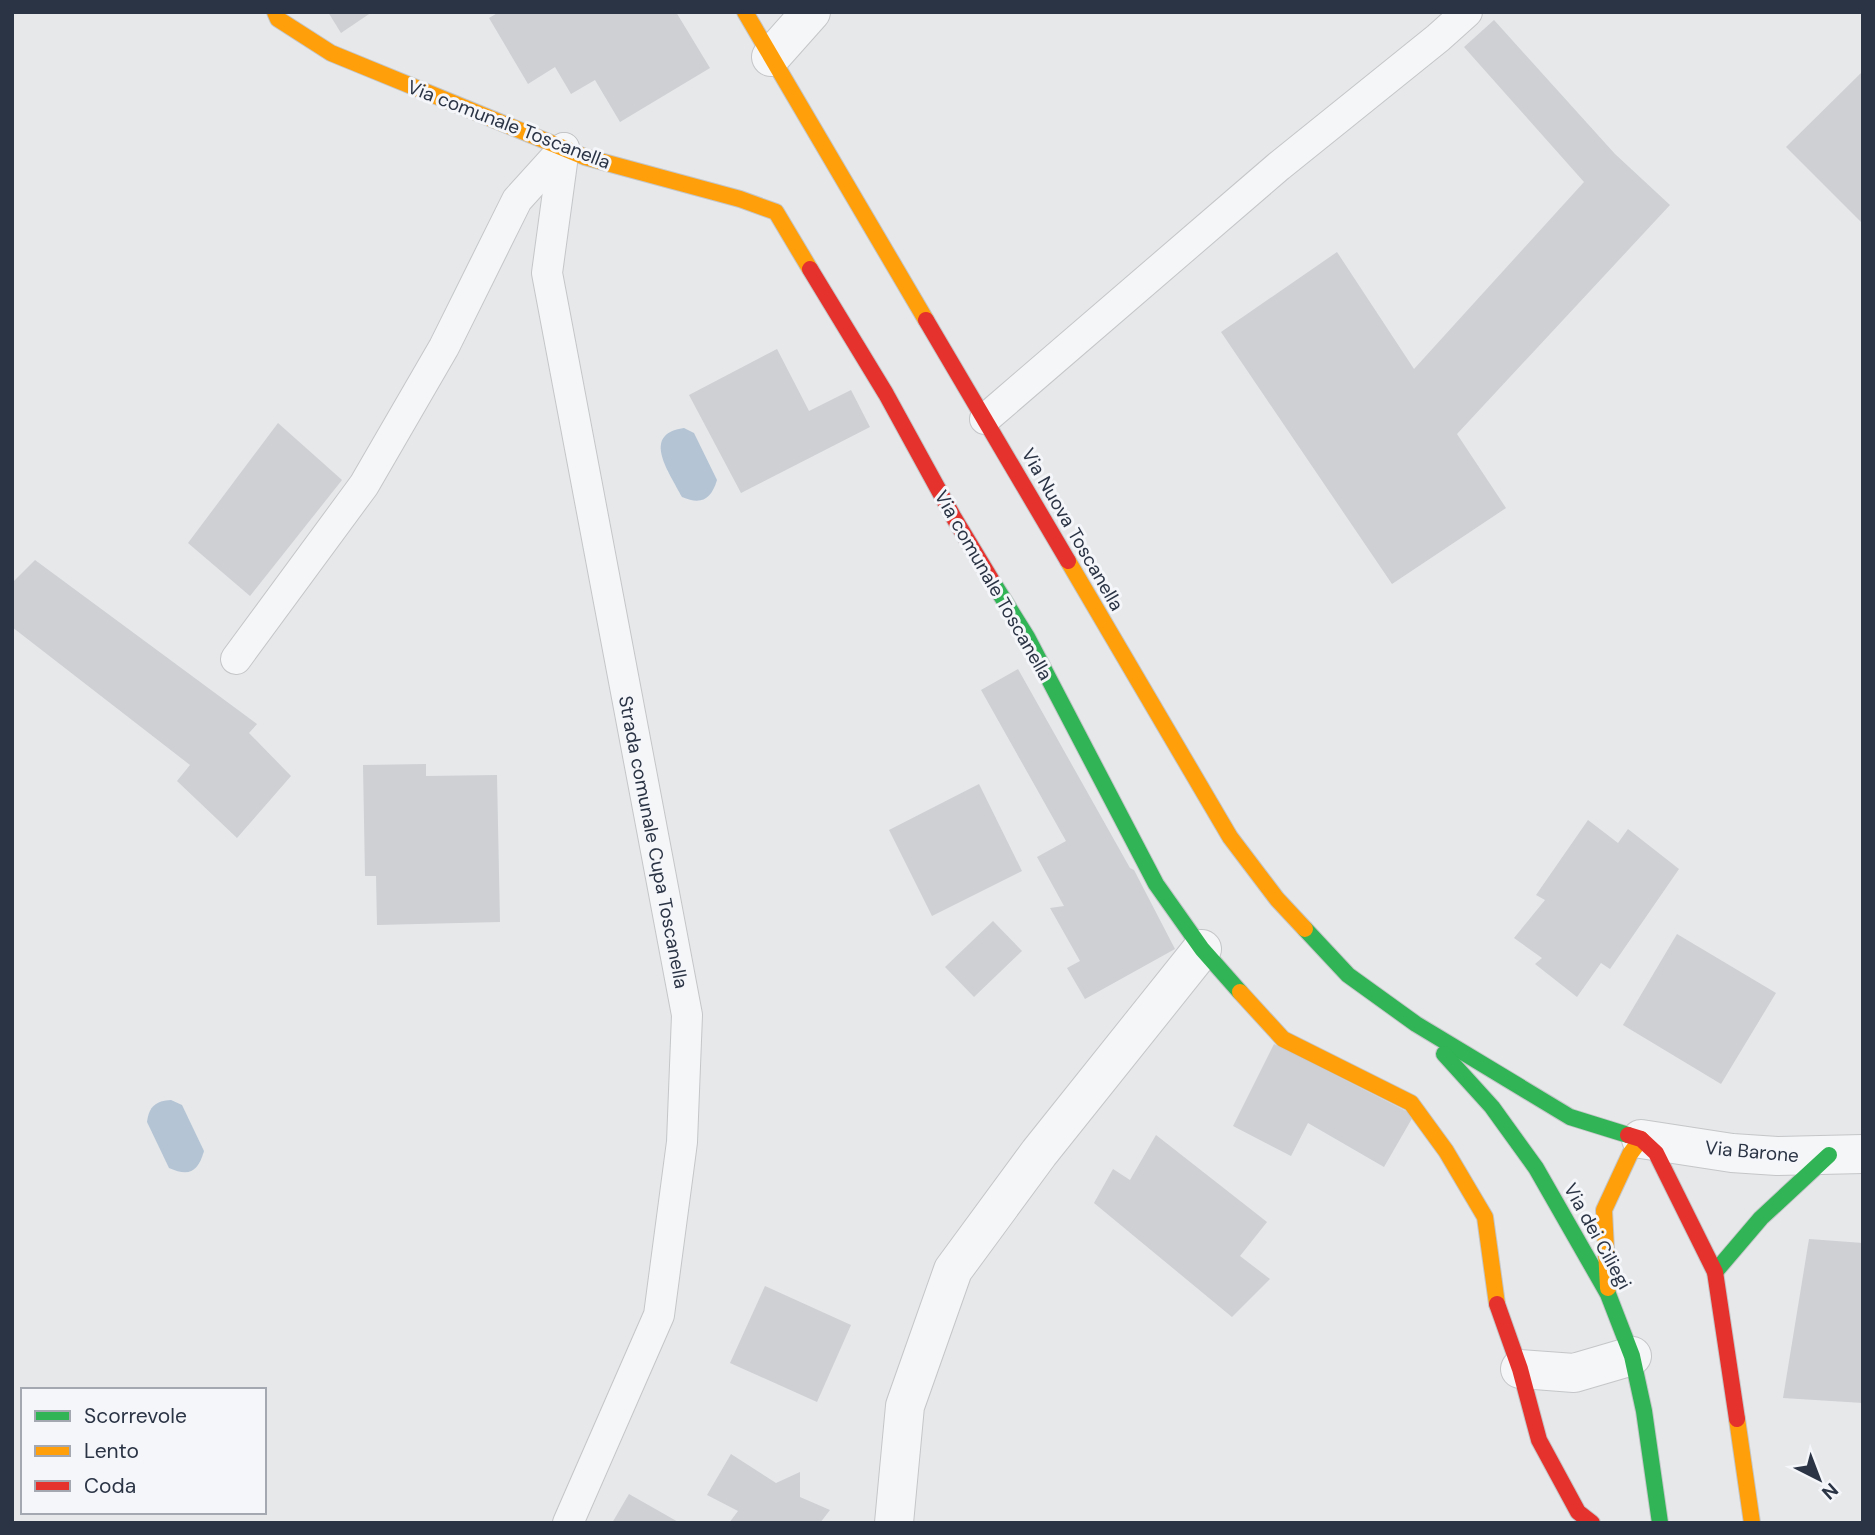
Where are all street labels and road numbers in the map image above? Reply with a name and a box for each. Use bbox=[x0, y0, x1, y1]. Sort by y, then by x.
street label: Via comunale Toscanella bbox=[404, 74, 614, 175]
street label: Via Nuova Toscanella bbox=[1016, 443, 1129, 615]
street label: Via comunale Toscanella bbox=[929, 486, 1058, 685]
street label: Strada comunale Cupa Toscanella bbox=[613, 694, 694, 991]
street label: Via Barone bbox=[1704, 1135, 1800, 1168]
street label: Via dei Ciliegi bbox=[1558, 1179, 1637, 1294]

